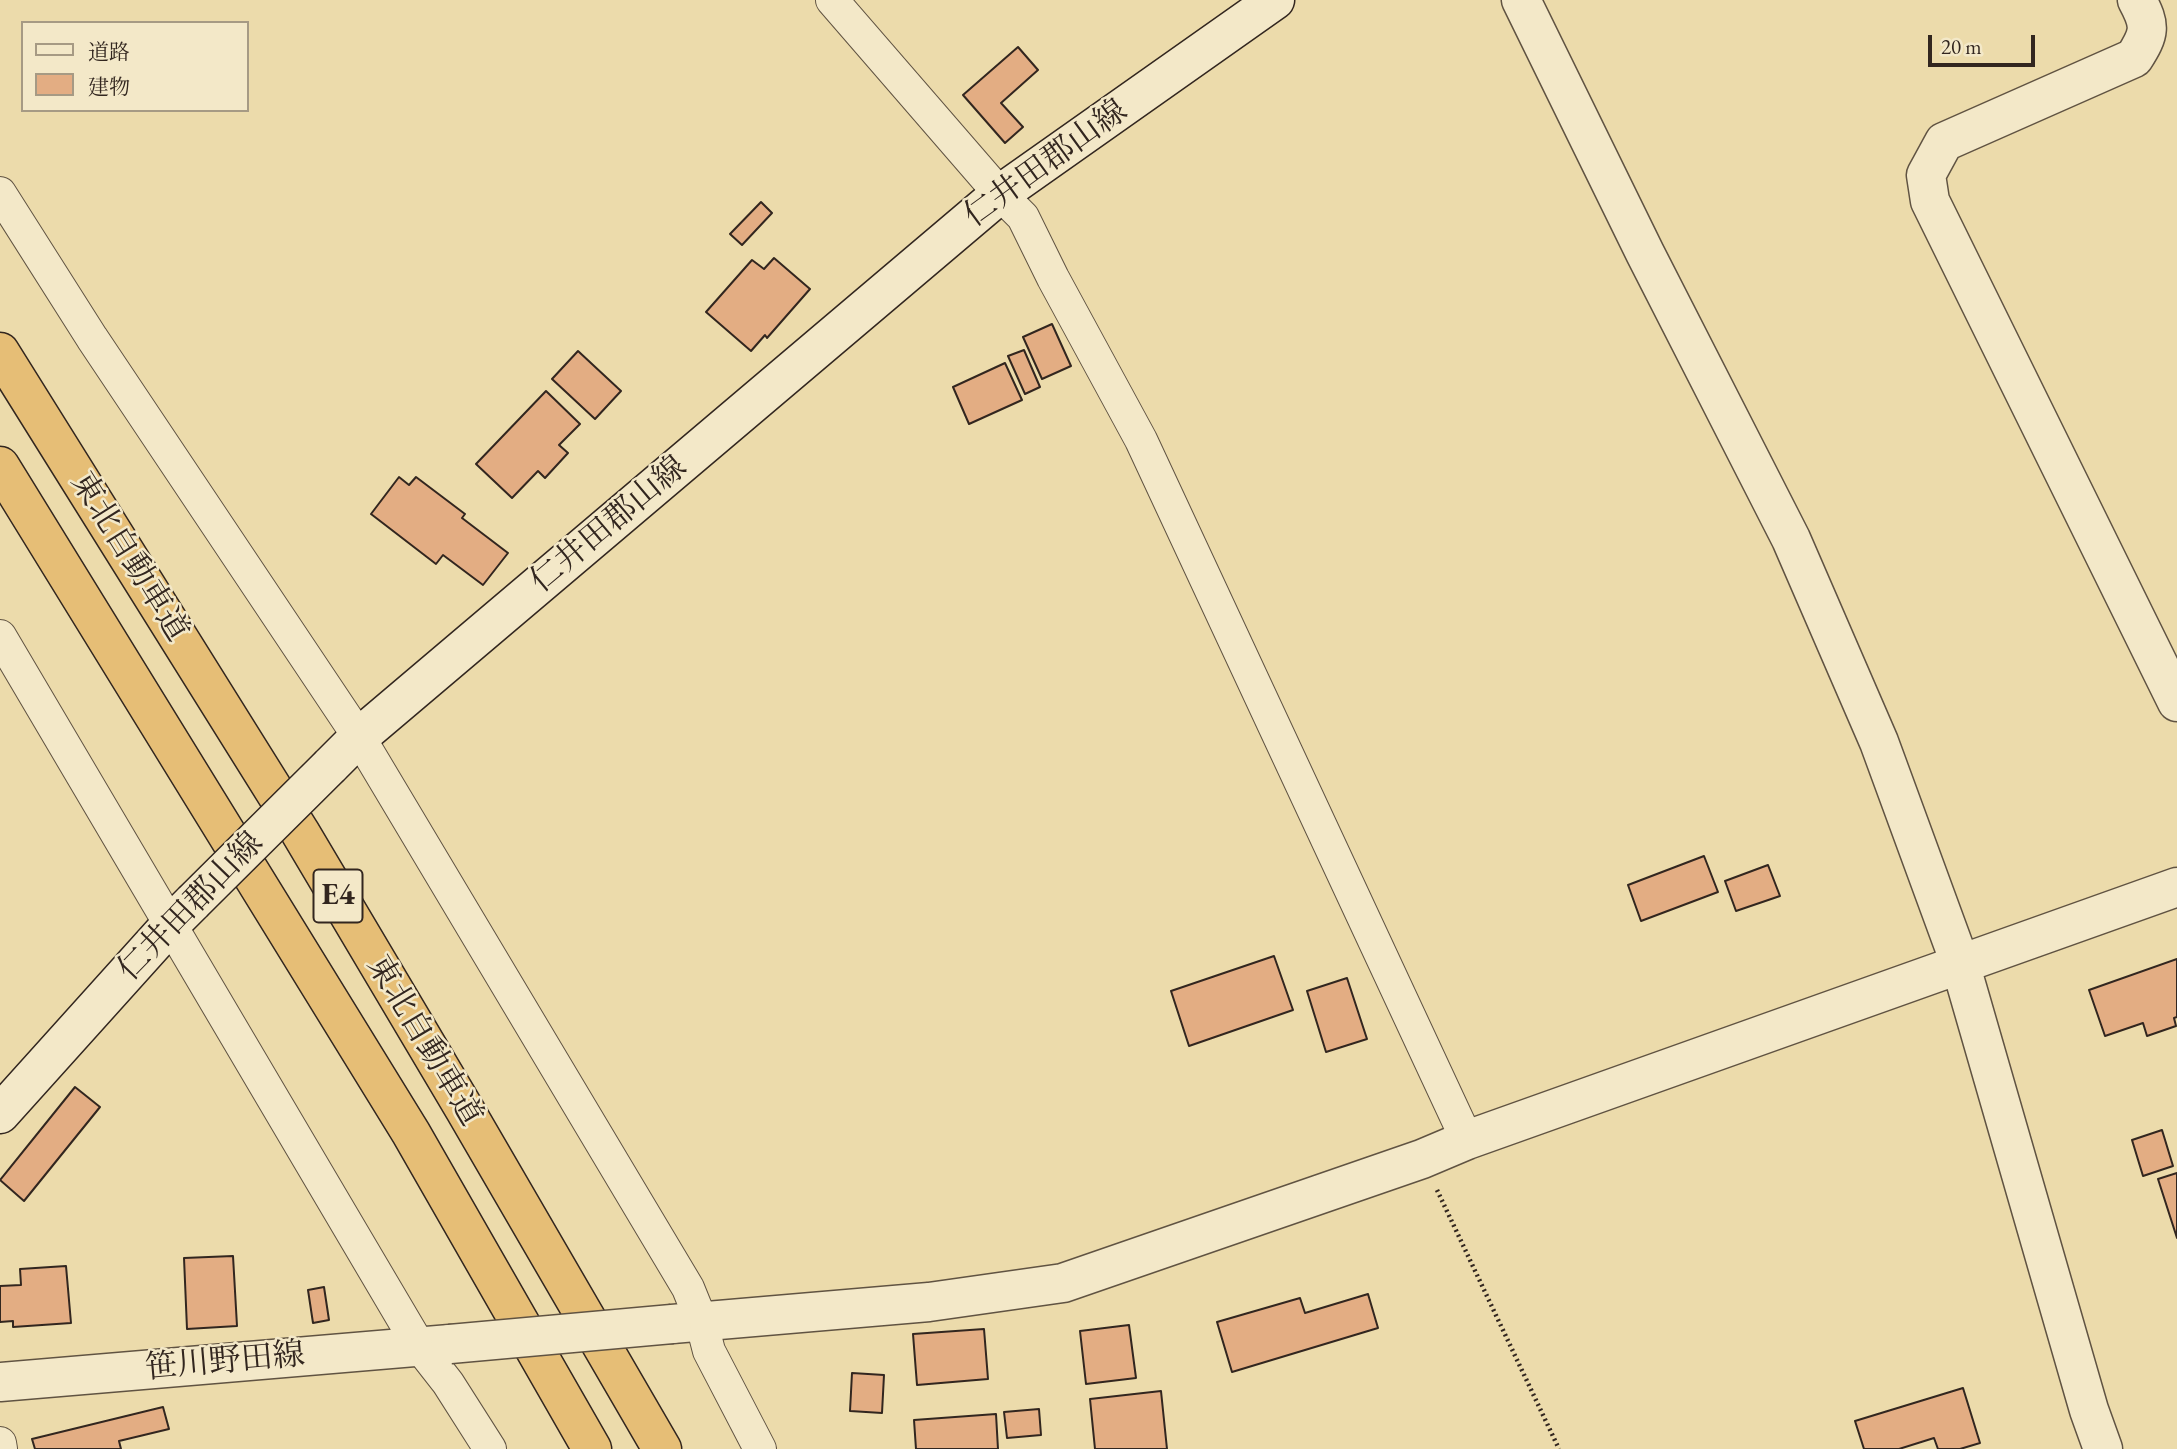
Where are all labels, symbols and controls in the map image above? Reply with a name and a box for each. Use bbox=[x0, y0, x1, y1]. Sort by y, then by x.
legend bbox=[21, 21, 248, 112]
scale bar bbox=[1932, 21, 2039, 65]
text: 20 m bbox=[1941, 33, 1982, 60]
text: 道路 bbox=[88, 38, 130, 65]
text: 建物 bbox=[88, 73, 130, 100]
street label: 仁井田郡山線 bbox=[957, 92, 1135, 236]
street label: 仁井田郡山線 bbox=[523, 449, 695, 601]
street label: 東北自動車道 bbox=[62, 465, 196, 649]
street label: 仁井田郡山線 bbox=[111, 825, 271, 989]
road number: E4 bbox=[314, 870, 362, 922]
street label: 東北自動車道 bbox=[358, 949, 490, 1133]
street label: 笹川野田線 bbox=[144, 1336, 306, 1388]

